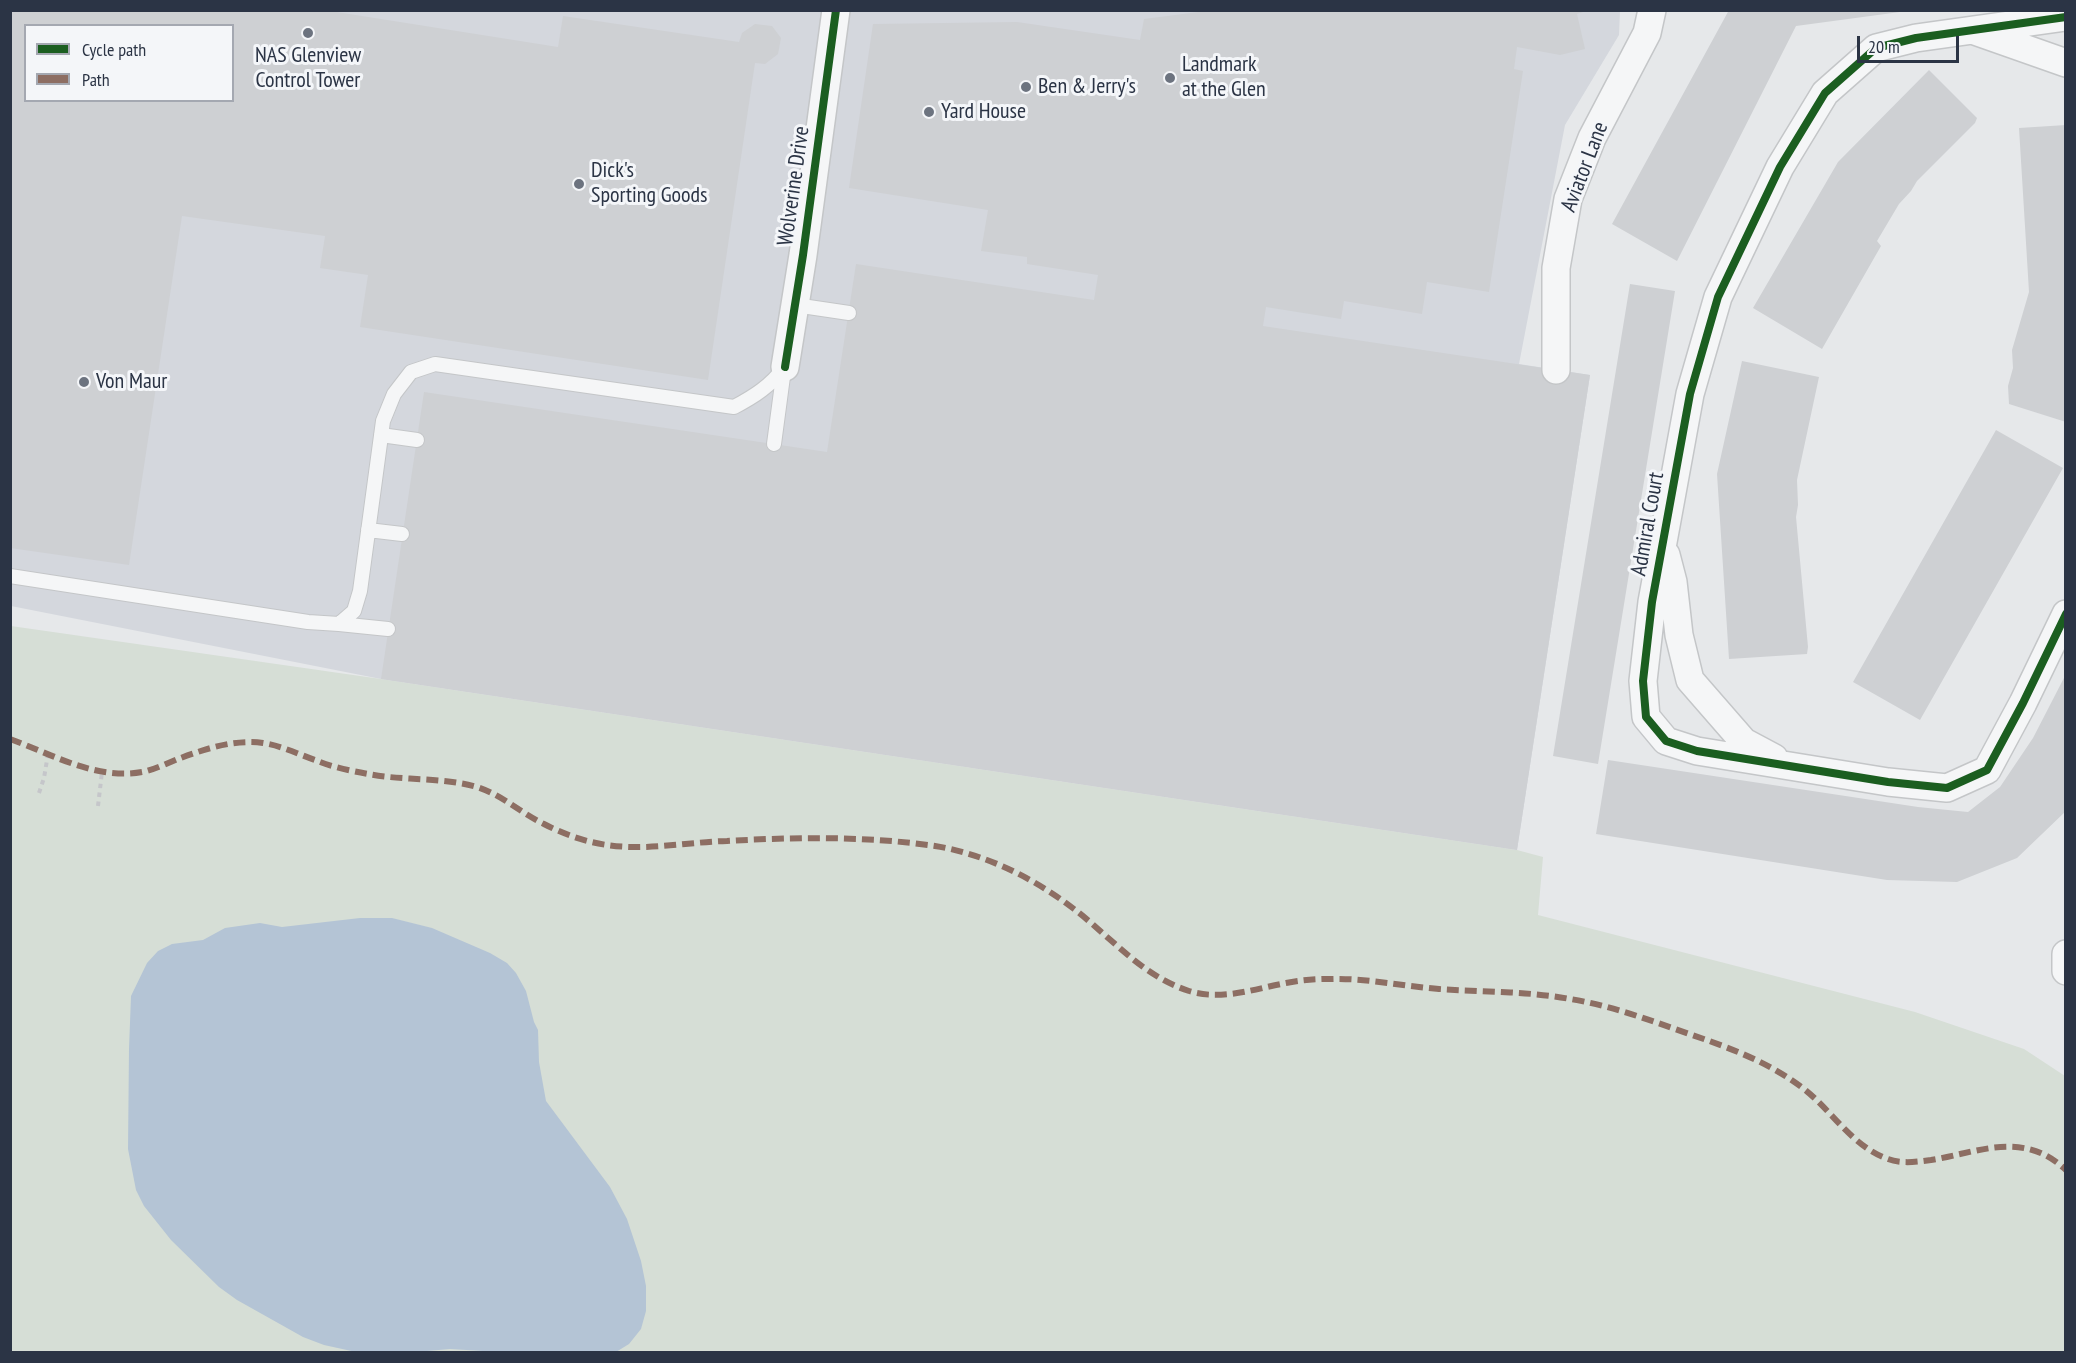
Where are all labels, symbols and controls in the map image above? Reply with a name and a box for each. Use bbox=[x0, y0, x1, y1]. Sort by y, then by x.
legend bbox=[24, 24, 234, 102]
scale bar bbox=[1860, 24, 1962, 62]
marker: NAS Glenview Control Tower bbox=[301, 26, 315, 40]
text: 20 m bbox=[1868, 35, 1900, 58]
text: Cycle path bbox=[82, 38, 146, 61]
place label: NAS Glenview Control Tower bbox=[255, 43, 361, 94]
place label: Landmark at the Glen bbox=[1182, 52, 1266, 104]
text: Path bbox=[82, 68, 110, 91]
marker: Landmark at the Glen bbox=[1163, 71, 1177, 85]
place label: Ben & Jerry's bbox=[1038, 74, 1136, 100]
marker: Ben & Jerry's bbox=[1019, 80, 1033, 94]
place label: Yard House bbox=[941, 99, 1026, 125]
marker: Yard House bbox=[922, 105, 936, 119]
street label: Aviator Lane bbox=[1556, 118, 1614, 216]
street label: Wolverine Drive bbox=[773, 125, 815, 247]
place label: Dick's Sporting Goods bbox=[591, 158, 707, 210]
marker: Dick's Sporting Goods bbox=[572, 177, 586, 191]
place label: Von Maur bbox=[96, 369, 167, 395]
marker: Von Maur bbox=[77, 375, 91, 389]
street label: Admiral Court bbox=[1626, 470, 1670, 578]

